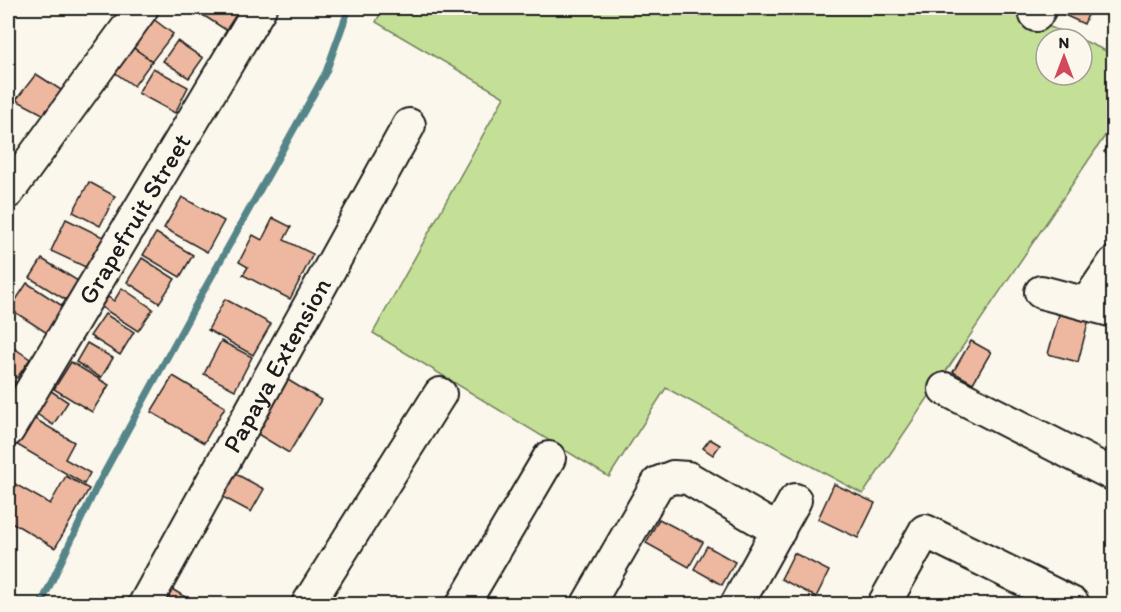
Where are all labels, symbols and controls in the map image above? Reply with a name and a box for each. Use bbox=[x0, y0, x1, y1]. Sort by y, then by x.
north arrow bbox=[1034, 27, 1094, 87]
text: N bbox=[1059, 33, 1069, 52]
street label: Grapefruit Street bbox=[71, 127, 198, 310]
street label: Papaya Extension bbox=[216, 271, 338, 458]

